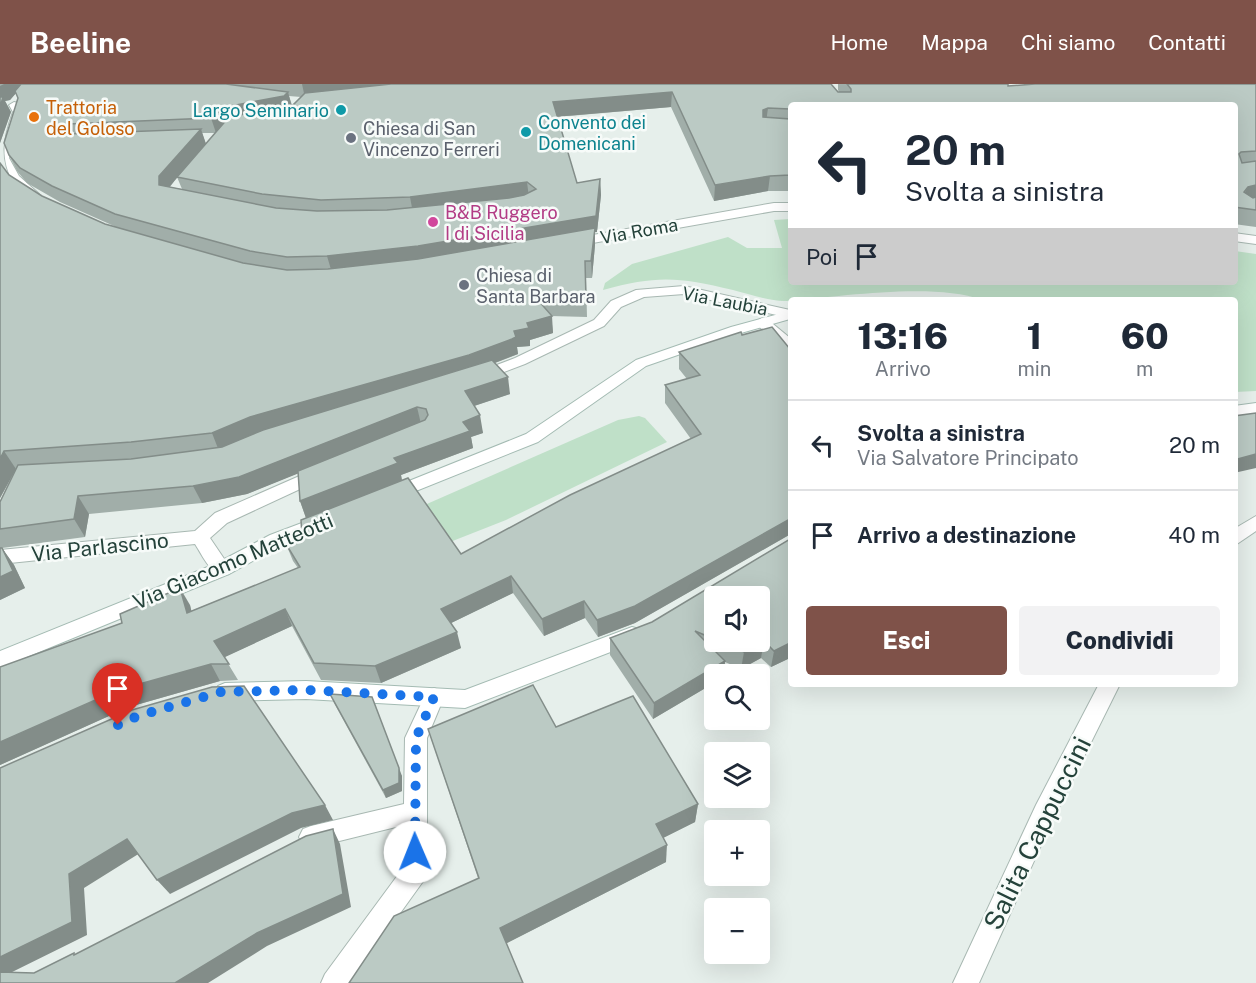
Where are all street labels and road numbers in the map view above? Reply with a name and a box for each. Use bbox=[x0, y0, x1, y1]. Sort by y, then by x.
street label: Via Roma bbox=[599, 214, 679, 248]
street label: Via Laubia bbox=[680, 282, 770, 320]
street label: Via Giacomo Matteotti bbox=[129, 507, 337, 615]
street label: Via Parlascino bbox=[30, 527, 170, 567]
street label: Salita Cappuccini bbox=[977, 731, 1097, 935]

